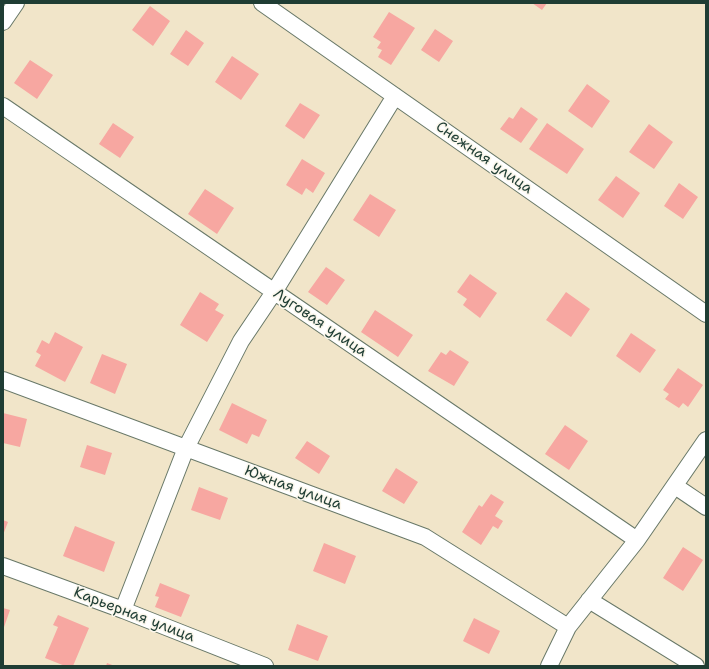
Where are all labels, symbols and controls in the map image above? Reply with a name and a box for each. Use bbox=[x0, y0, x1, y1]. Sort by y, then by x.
street label: Снежная улица bbox=[432, 118, 536, 198]
street label: Луговая улица bbox=[270, 285, 370, 361]
street label: Южная улица bbox=[242, 462, 344, 514]
street label: Карьерная улица bbox=[71, 584, 197, 646]

